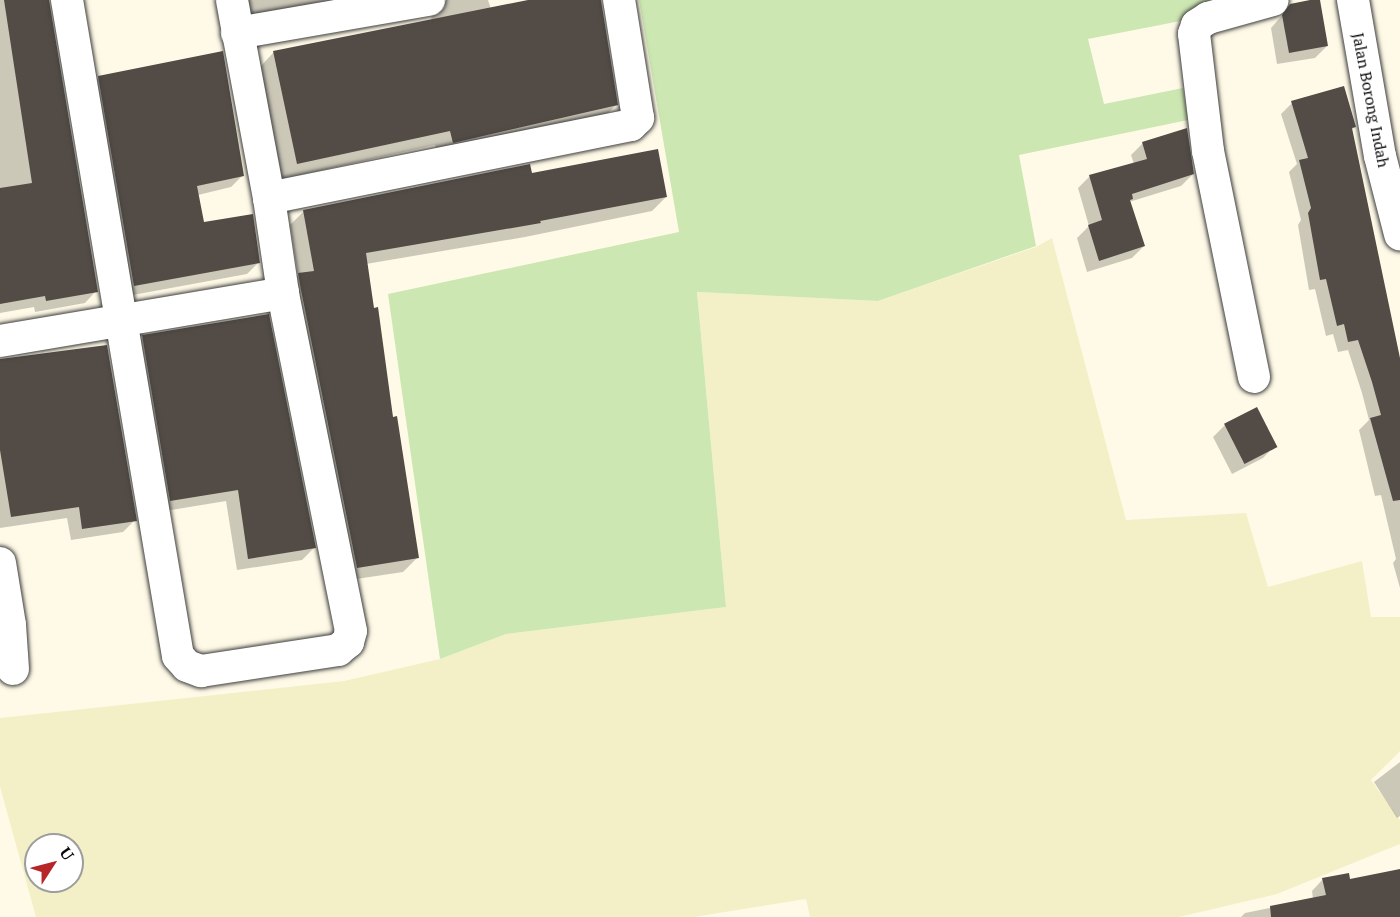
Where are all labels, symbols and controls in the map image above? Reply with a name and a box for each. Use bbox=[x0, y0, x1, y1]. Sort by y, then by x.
street label: Jalan Borong Indah bbox=[1349, 31, 1393, 169]
north arrow bbox=[24, 833, 84, 893]
text: U bbox=[55, 842, 79, 865]

